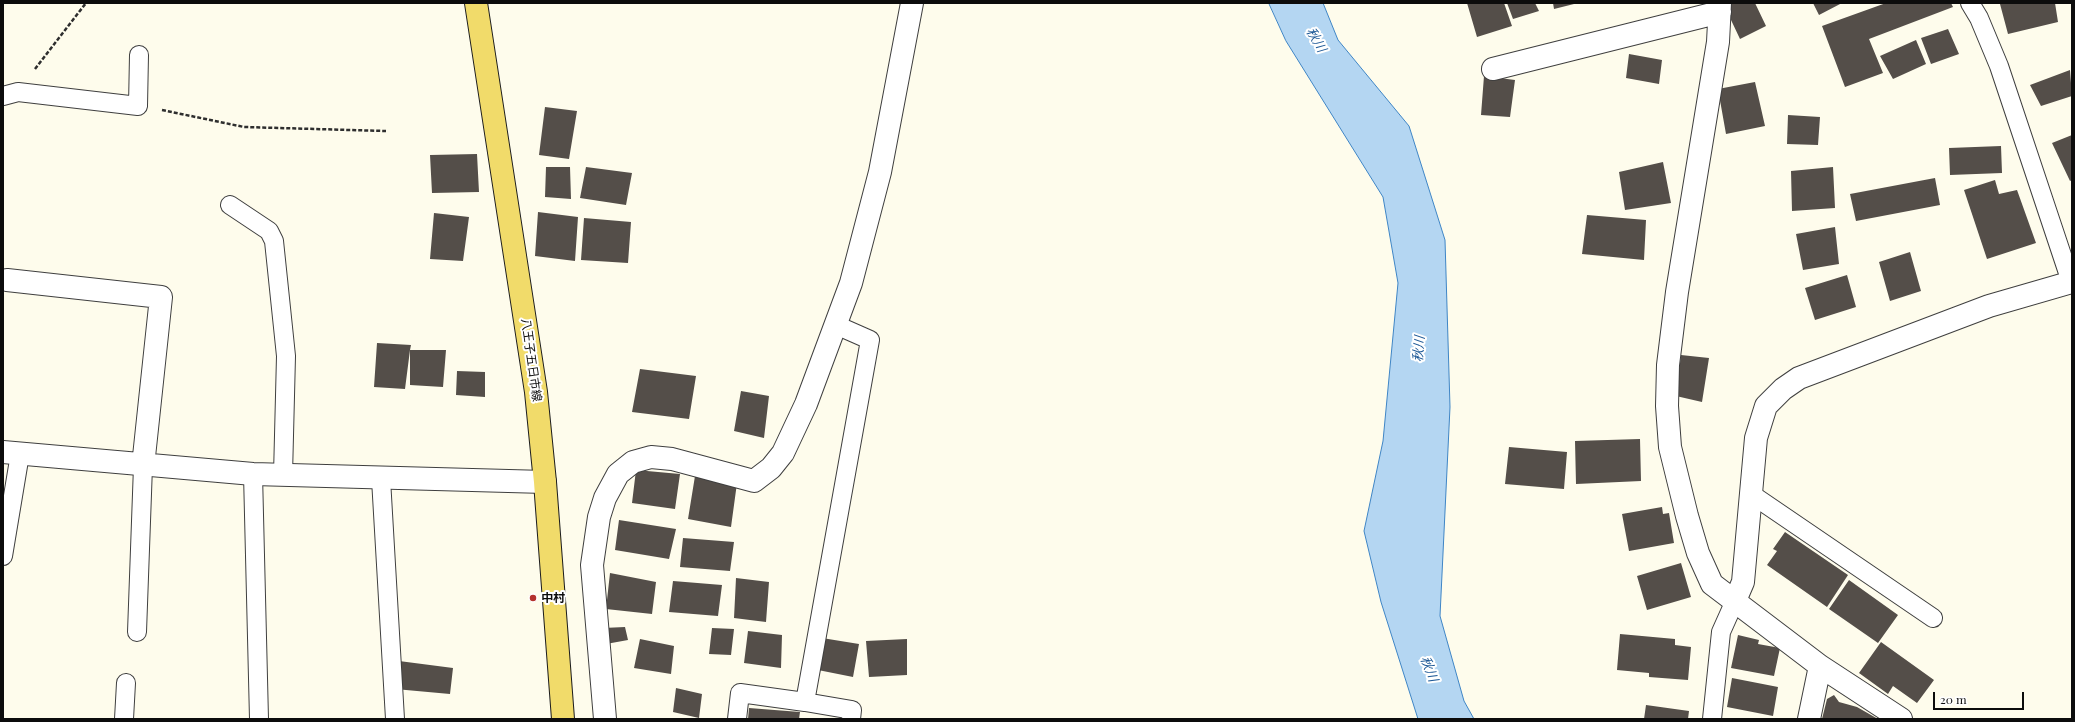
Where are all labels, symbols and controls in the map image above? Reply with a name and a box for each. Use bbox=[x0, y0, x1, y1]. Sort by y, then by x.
water label: 秋川 bbox=[1303, 25, 1329, 55]
street label: 八王子五日市線 bbox=[518, 317, 544, 403]
water label: 秋川 bbox=[1410, 335, 1428, 363]
place label: 中村 bbox=[541, 591, 565, 605]
marker: 中村 bbox=[528, 593, 538, 603]
water label: 秋川 bbox=[1417, 654, 1441, 684]
scale bar bbox=[1935, 684, 2026, 710]
text: 20 m bbox=[1940, 691, 1967, 707]

